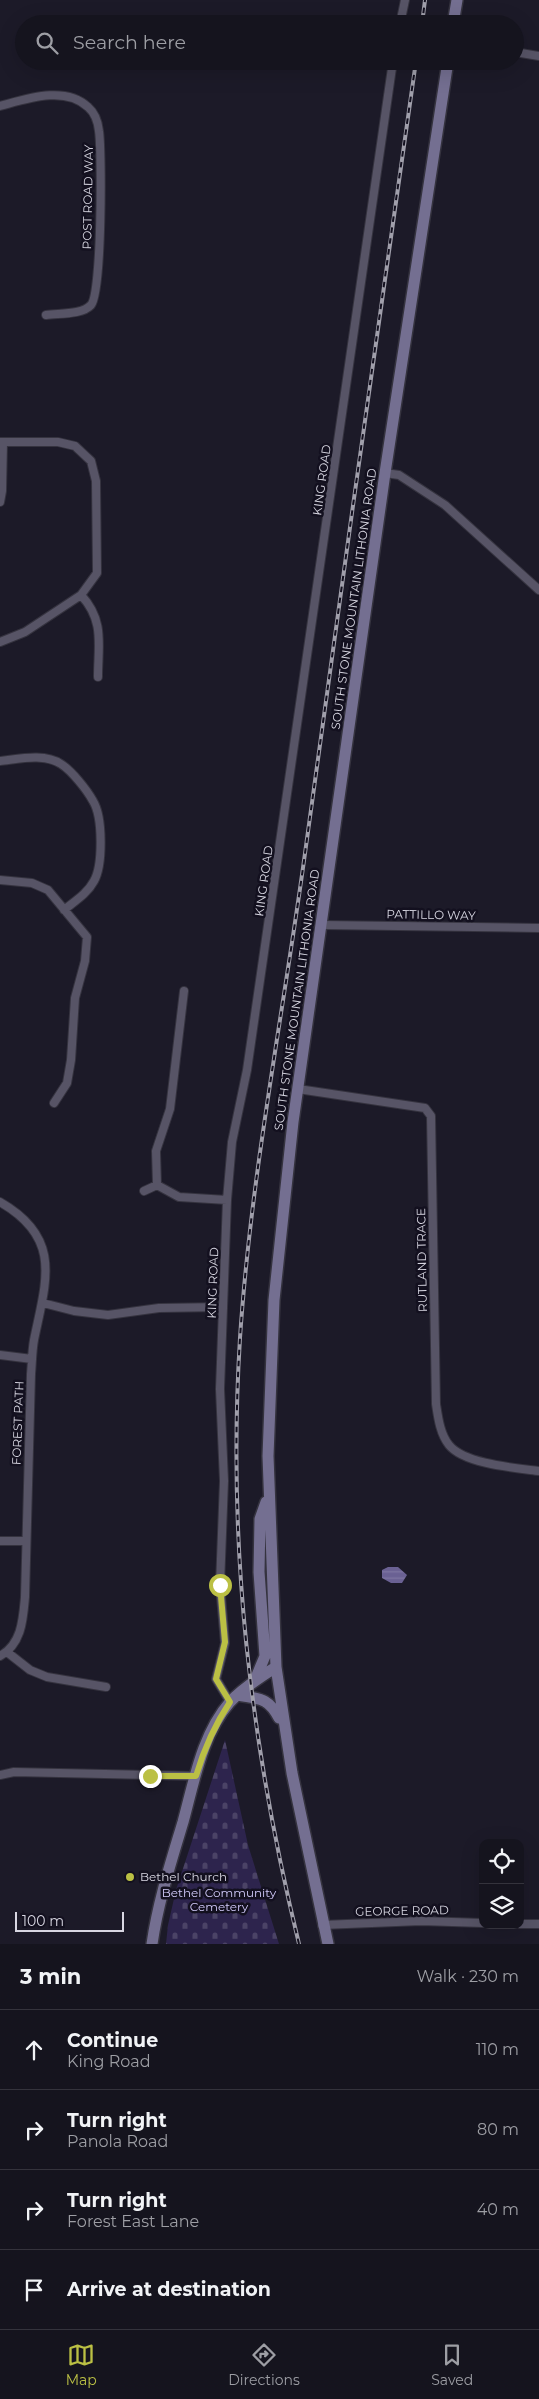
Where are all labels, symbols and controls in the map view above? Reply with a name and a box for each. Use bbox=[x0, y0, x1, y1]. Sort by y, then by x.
search box bbox=[15, 15, 524, 70]
icon: search bbox=[33, 29, 61, 57]
text: Search here bbox=[73, 31, 186, 54]
street label: POST ROAD WAY bbox=[79, 144, 96, 250]
street label: KING ROAD bbox=[309, 443, 334, 516]
street label: SOUTH STONE MOUNTAIN LITHONIA ROAD bbox=[328, 467, 379, 731]
street label: KING ROAD bbox=[251, 844, 276, 917]
street label: SOUTH STONE MOUNTAIN LITHONIA ROAD bbox=[271, 868, 322, 1132]
street label: PATTILLO WAY bbox=[386, 906, 476, 923]
street label: RUTLAND TRACE bbox=[413, 1208, 430, 1312]
street label: KING ROAD bbox=[204, 1247, 221, 1319]
street label: FOREST PATH bbox=[9, 1381, 26, 1465]
route start bbox=[209, 1574, 232, 1597]
route end bbox=[139, 1765, 162, 1788]
map controls bbox=[479, 1839, 524, 1929]
button: locate bbox=[479, 1839, 524, 1884]
place label: Bethel Church bbox=[140, 1869, 227, 1884]
marker: Bethel Church bbox=[124, 1871, 136, 1883]
button: layers bbox=[479, 1884, 524, 1929]
park label: Bethel Community Cemetery bbox=[162, 1885, 277, 1914]
street label: GEORGE ROAD bbox=[355, 1902, 449, 1919]
scale bar bbox=[15, 1909, 124, 1932]
text: 100 m bbox=[22, 1912, 64, 1930]
text: 3 min bbox=[20, 1964, 81, 1989]
text: Walk · 230 m bbox=[417, 1967, 519, 1986]
text: Continue bbox=[67, 2029, 158, 2052]
icon: ahead bbox=[20, 2036, 48, 2064]
text: 110 m bbox=[476, 2040, 519, 2059]
text: King Road bbox=[67, 2052, 150, 2071]
text: Turn right bbox=[67, 2109, 167, 2132]
icon: right bbox=[20, 2116, 48, 2144]
text: 80 m bbox=[477, 2120, 519, 2139]
text: Panola Road bbox=[67, 2132, 168, 2151]
text: Turn right bbox=[67, 2189, 167, 2212]
icon: right bbox=[20, 2196, 48, 2224]
text: 40 m bbox=[477, 2200, 519, 2219]
text: Forest East Lane bbox=[67, 2212, 199, 2231]
icon: arrive bbox=[20, 2276, 48, 2304]
text: Arrive at destination bbox=[67, 2278, 271, 2301]
tab: Map bbox=[66, 2341, 97, 2389]
tab: Directions bbox=[228, 2341, 300, 2389]
tab: Saved bbox=[431, 2341, 473, 2389]

